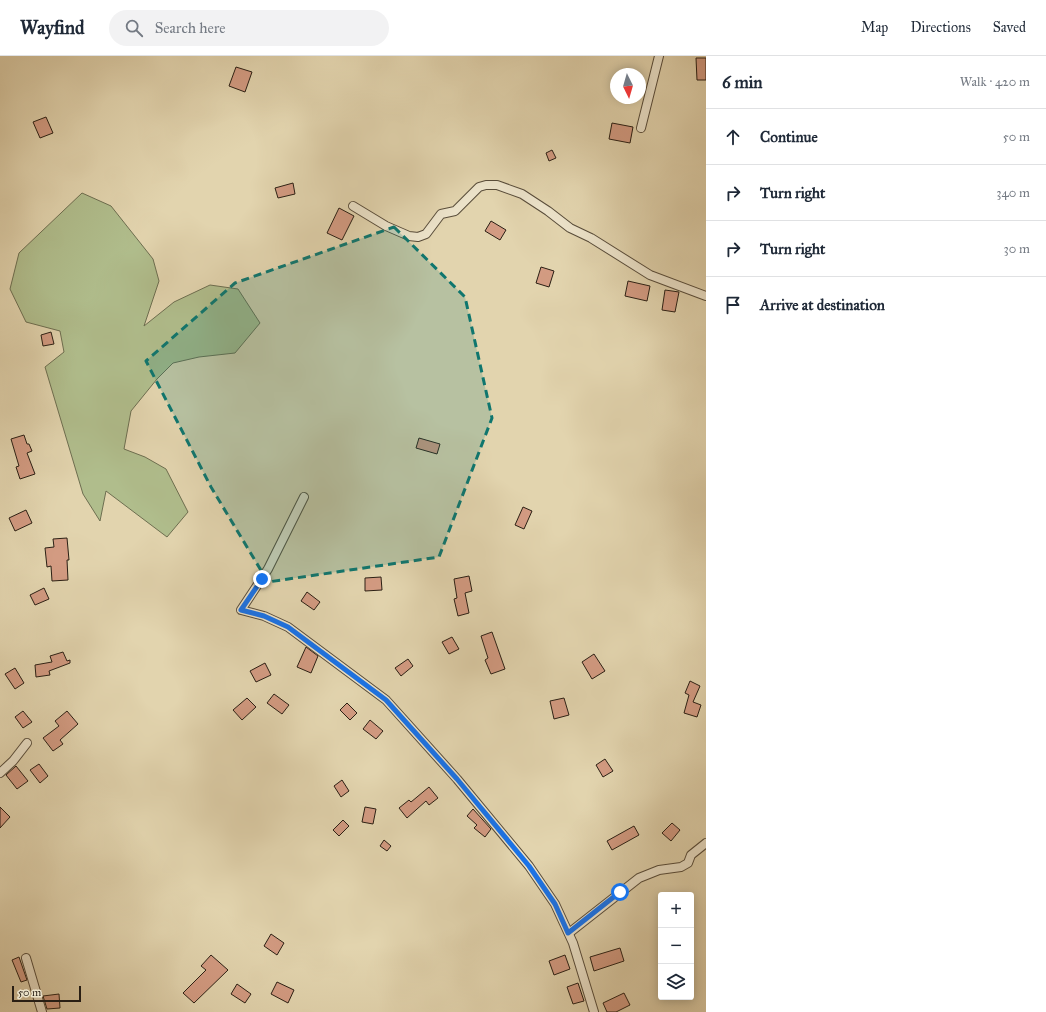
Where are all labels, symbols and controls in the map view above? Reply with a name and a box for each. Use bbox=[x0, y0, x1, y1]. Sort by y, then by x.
search box bbox=[109, 10, 389, 46]
text: Wayfind bbox=[20, 16, 85, 39]
icon: search bbox=[123, 17, 145, 39]
text: Search here bbox=[155, 19, 226, 37]
text: Map bbox=[861, 19, 888, 36]
text: Directions bbox=[910, 19, 971, 36]
text: Saved bbox=[993, 19, 1026, 36]
north arrow bbox=[610, 68, 646, 104]
text: 6 min bbox=[722, 72, 763, 93]
text: Walk · 420 m bbox=[960, 74, 1030, 90]
icon: ahead bbox=[722, 126, 744, 148]
text: Continue bbox=[760, 128, 818, 146]
text: 50 m bbox=[1003, 129, 1030, 145]
icon: right bbox=[722, 182, 744, 204]
text: Turn right bbox=[760, 184, 825, 202]
text: 340 m bbox=[996, 185, 1030, 201]
icon: right bbox=[722, 238, 744, 260]
text: Turn right bbox=[760, 240, 825, 258]
text: 30 m bbox=[1004, 241, 1030, 257]
icon: arrive bbox=[722, 294, 744, 316]
text: Arrive at destination bbox=[760, 296, 885, 314]
route end bbox=[253, 570, 271, 588]
route start bbox=[611, 883, 629, 901]
map controls bbox=[658, 892, 694, 1000]
button: + bbox=[658, 892, 694, 928]
button: − bbox=[658, 928, 694, 964]
button: layers bbox=[658, 964, 694, 1000]
scale bar bbox=[12, 984, 81, 1003]
text: 50 m bbox=[18, 986, 41, 999]

